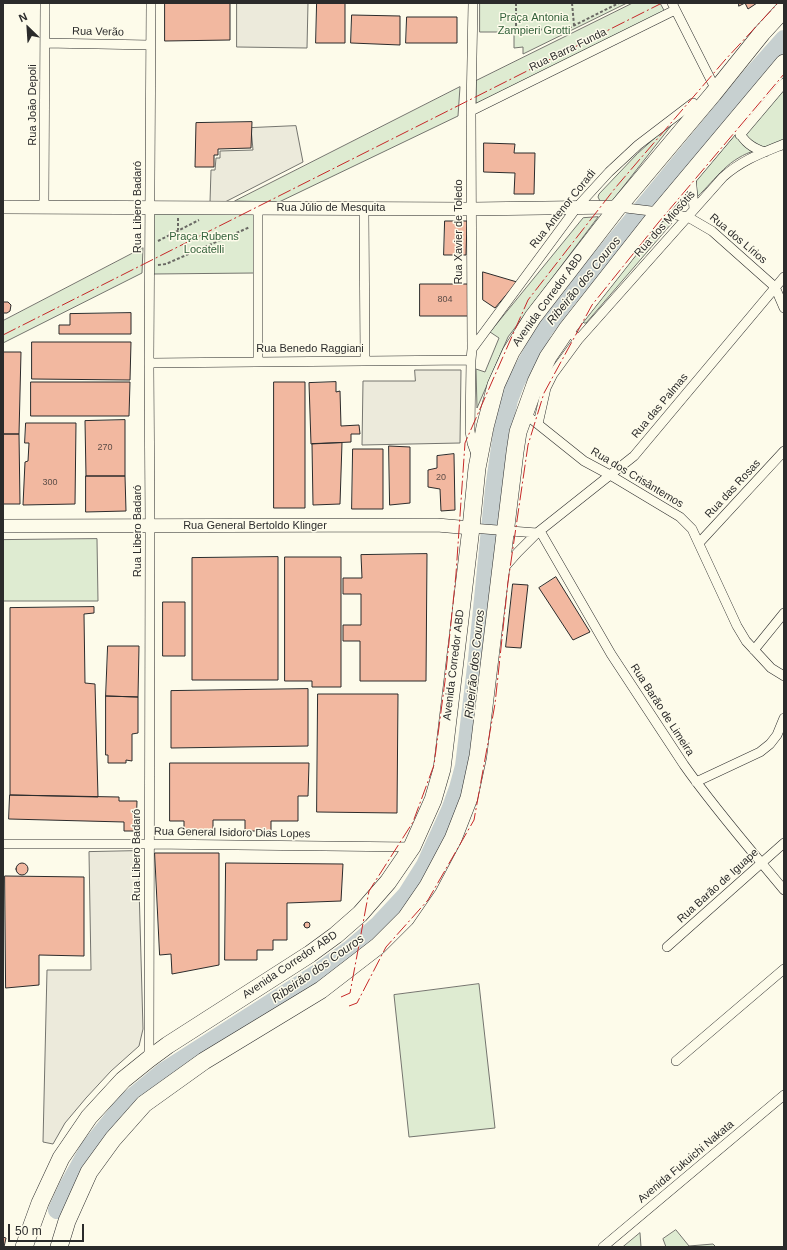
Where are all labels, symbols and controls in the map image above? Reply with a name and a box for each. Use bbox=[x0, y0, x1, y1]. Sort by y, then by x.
north arrow bbox=[8, 8, 48, 48]
text: N bbox=[17, 10, 29, 24]
park label: Praça Antonia Zampieri Grotti bbox=[498, 11, 570, 37]
street label: Rua Verão bbox=[72, 25, 124, 39]
street label: Rua Barra Funda bbox=[527, 26, 609, 74]
street label: Rua João Depoli bbox=[26, 64, 40, 146]
street label: Rua Libero Badaró bbox=[131, 161, 145, 253]
street label: Rua Antenor Coradi bbox=[527, 167, 599, 251]
street label: Rua Xavier de Toledo bbox=[452, 179, 466, 285]
street label: Rua dos Miosótis bbox=[632, 188, 698, 260]
street label: Rua Júlio de Mesquita bbox=[277, 201, 385, 215]
street label: Rua dos Lírios bbox=[707, 211, 769, 267]
park label: Praça Rubens Locatelli bbox=[169, 230, 239, 256]
water label: Ribeirão dos Couros bbox=[544, 234, 624, 328]
street label: Avenida Corredor ABD bbox=[510, 251, 586, 349]
house number: 804 bbox=[437, 295, 453, 305]
street label: Rua Benedo Raggiani bbox=[256, 342, 364, 356]
street label: Rua das Palmas bbox=[629, 371, 691, 441]
house number: 270 bbox=[97, 443, 113, 453]
street label: Rua dos Crisântemos bbox=[588, 445, 686, 511]
street label: Rua das Rosas bbox=[703, 457, 763, 521]
house number: 20 bbox=[436, 473, 446, 483]
house number: 300 bbox=[42, 478, 58, 488]
street label: Rua Libero Badaró bbox=[131, 485, 145, 577]
street label: Rua General Bertoldo Klinger bbox=[183, 519, 327, 533]
street label: Avenida Corredor ABD bbox=[441, 609, 467, 721]
water label: Ribeirão dos Couros bbox=[462, 609, 488, 719]
street label: Rua Barão de Limeira bbox=[627, 662, 697, 758]
street label: Rua Libero Badaró bbox=[130, 809, 144, 901]
street label: Rua General Isidoro Dias Lopes bbox=[154, 825, 310, 841]
street label: Rua Barão de Iguape bbox=[675, 846, 761, 926]
street label: Avenida Corredor ABD bbox=[240, 928, 340, 1002]
water label: Ribeirão dos Couros bbox=[269, 932, 367, 1006]
street label: Avenida Fukuichi Nakata bbox=[635, 1118, 737, 1206]
scale bar bbox=[10, 1216, 86, 1242]
text: 50 m bbox=[15, 1224, 42, 1238]

